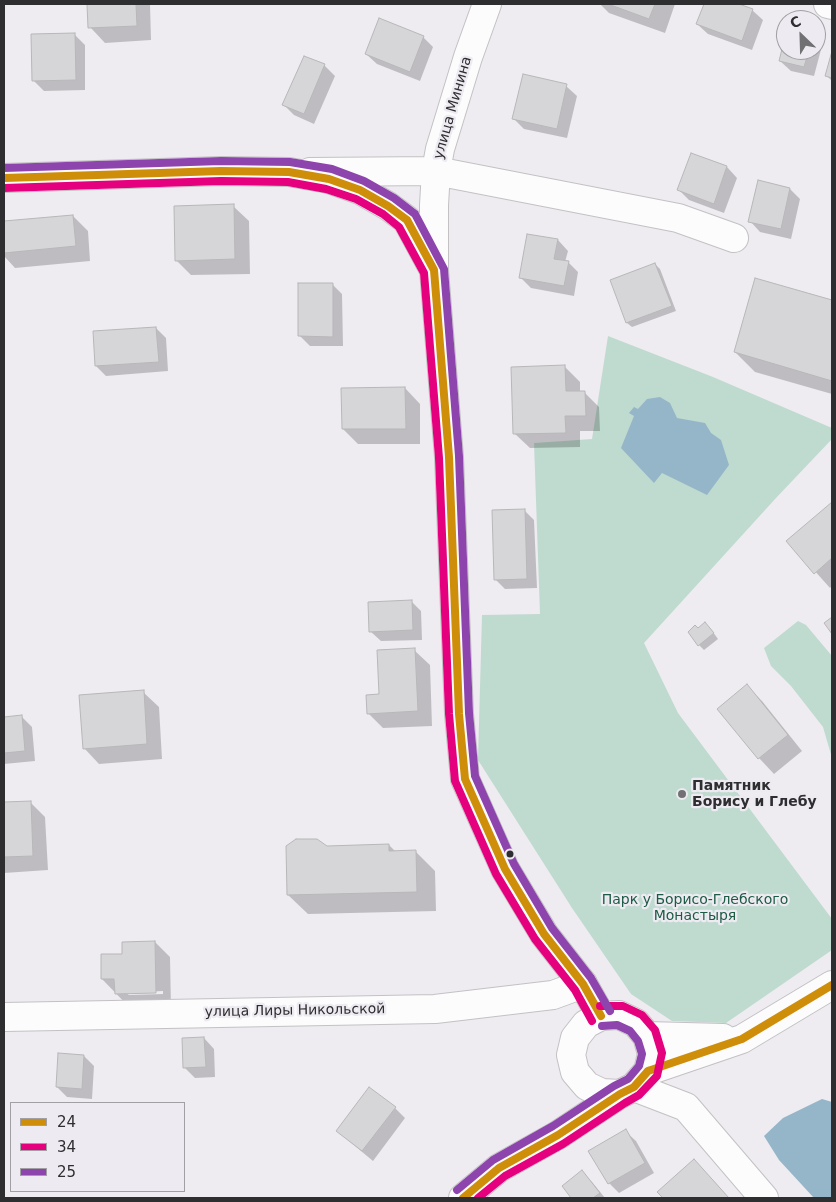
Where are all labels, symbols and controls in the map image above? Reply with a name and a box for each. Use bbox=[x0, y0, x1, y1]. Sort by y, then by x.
north arrow bbox=[776, 10, 826, 60]
text: С bbox=[787, 13, 803, 32]
street label: улица Минина bbox=[430, 55, 476, 161]
place label: Памятник Борису и Глебу bbox=[692, 778, 817, 810]
marker: Памятник Борису и Глебу bbox=[676, 788, 688, 800]
unlabelled marker bbox=[505, 849, 515, 859]
park label: Парк у Борисо-Глебского Монастыря bbox=[602, 892, 788, 924]
street label: улица Лиры Никольской bbox=[205, 1001, 385, 1021]
legend bbox=[10, 1102, 185, 1192]
text: 24 bbox=[57, 1113, 76, 1131]
text: 34 bbox=[57, 1138, 76, 1156]
text: 25 bbox=[57, 1163, 76, 1181]

